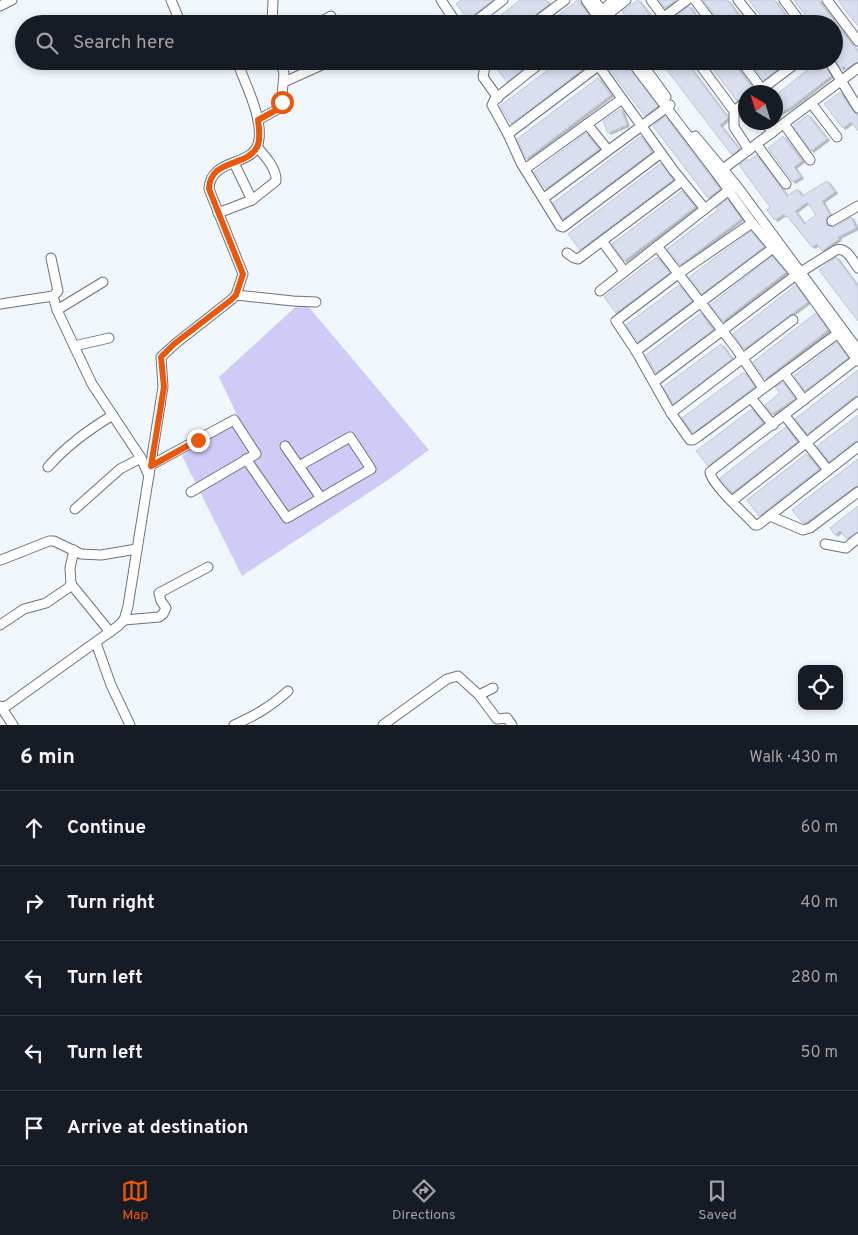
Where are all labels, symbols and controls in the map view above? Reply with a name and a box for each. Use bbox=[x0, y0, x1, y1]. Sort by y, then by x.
search box bbox=[15, 15, 843, 70]
icon: search bbox=[33, 29, 61, 57]
text: Search here bbox=[73, 31, 175, 55]
north arrow bbox=[738, 85, 783, 130]
route start bbox=[271, 91, 294, 114]
route end bbox=[187, 429, 210, 452]
map controls bbox=[798, 665, 843, 710]
button: locate bbox=[798, 665, 843, 710]
text: 6 min bbox=[20, 744, 75, 771]
text: Walk · 430 m bbox=[749, 748, 838, 768]
icon: ahead bbox=[20, 814, 48, 842]
text: Continue bbox=[67, 816, 146, 840]
text: 60 m bbox=[801, 818, 838, 838]
icon: right bbox=[20, 889, 48, 917]
text: Turn right bbox=[67, 891, 155, 915]
text: 40 m bbox=[800, 893, 838, 913]
icon: left bbox=[20, 964, 48, 992]
text: Turn left bbox=[67, 966, 143, 990]
text: 280 m bbox=[791, 968, 838, 988]
icon: left bbox=[20, 1039, 48, 1067]
text: Turn left bbox=[67, 1041, 143, 1065]
text: 50 m bbox=[801, 1043, 838, 1063]
icon: arrive bbox=[20, 1114, 48, 1142]
text: Arrive at destination bbox=[67, 1116, 248, 1140]
tab: Map bbox=[121, 1177, 149, 1224]
tab: Directions bbox=[392, 1177, 456, 1224]
tab: Saved bbox=[698, 1177, 737, 1224]

